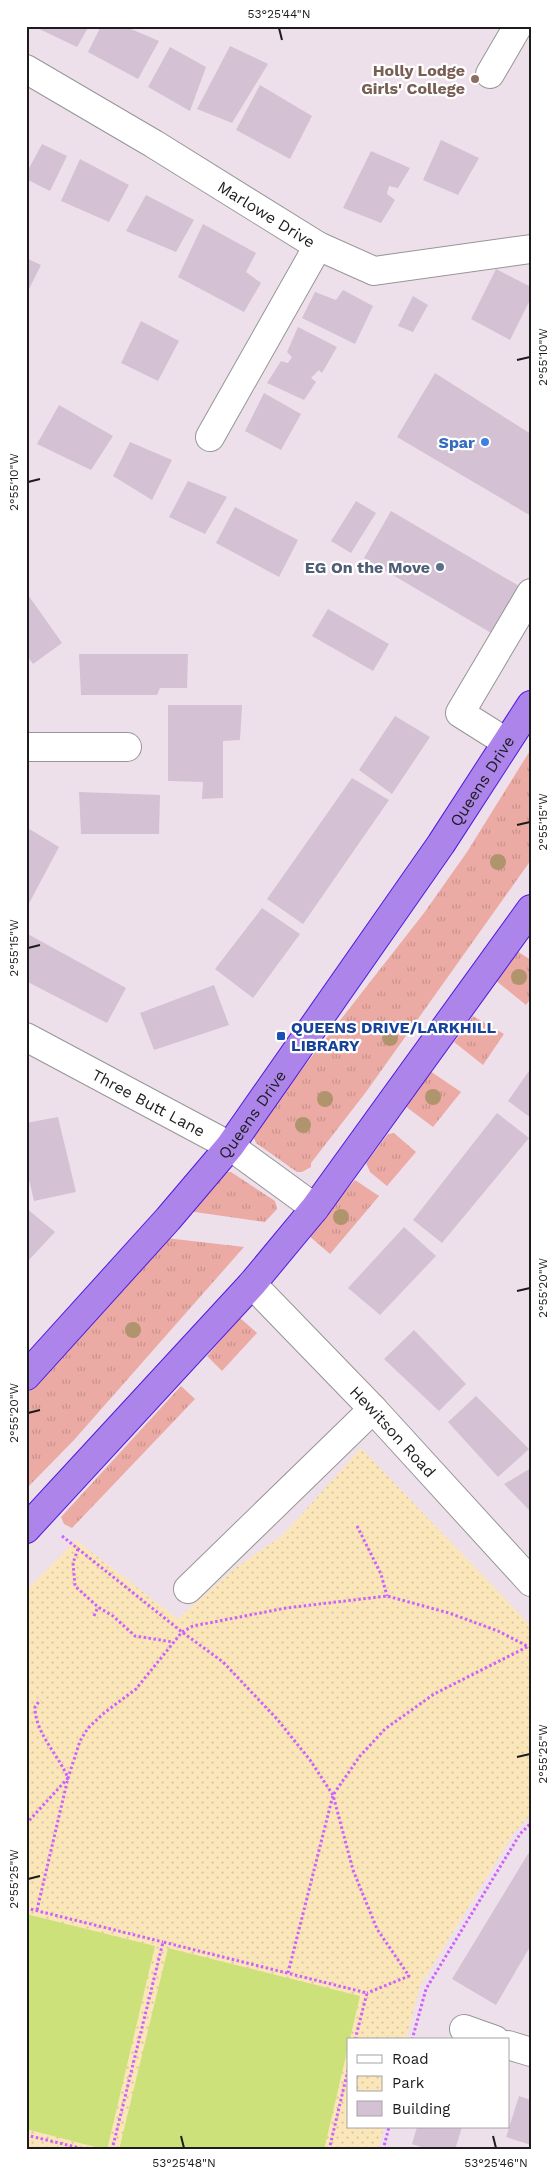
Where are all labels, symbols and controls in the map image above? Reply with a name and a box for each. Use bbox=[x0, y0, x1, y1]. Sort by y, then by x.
text: 53°25'44"N bbox=[248, 7, 310, 21]
place label: Holly Lodge Girls' College bbox=[361, 61, 465, 98]
marker: Holly Lodge Girls' College bbox=[469, 73, 481, 85]
street label: Marlowe Drive bbox=[214, 177, 319, 252]
text: 2°55'10"W bbox=[536, 328, 550, 386]
place label: Spar bbox=[439, 433, 475, 452]
marker: Spar bbox=[479, 436, 491, 448]
text: 2°55'10"W bbox=[7, 453, 21, 511]
place label: EG On the Move bbox=[305, 558, 430, 577]
marker: EG On the Move bbox=[434, 561, 446, 573]
street label: Queens Drive bbox=[446, 732, 518, 830]
text: 2°55'15"W bbox=[536, 793, 550, 851]
text: 2°55'15"W bbox=[7, 919, 21, 977]
place label: QUEENS DRIVE/LARKHILL LIBRARY bbox=[291, 1018, 496, 1055]
marker: QUEENS DRIVE/LARKHILL LIBRARY bbox=[275, 1030, 287, 1042]
street label: Three Butt Lane bbox=[89, 1065, 208, 1141]
street label: Queens Drive bbox=[214, 1067, 290, 1163]
text: 2°55'20"W bbox=[536, 1257, 550, 1318]
text: 2°55'20"W bbox=[7, 1382, 21, 1443]
street label: Hewitson Road bbox=[346, 1382, 440, 1481]
text: 2°55'25"W bbox=[536, 1724, 550, 1784]
text: 2°55'25"W bbox=[7, 1849, 21, 1909]
legend bbox=[347, 2038, 510, 2128]
text: Road bbox=[392, 2050, 429, 2068]
text: Park bbox=[392, 2074, 425, 2092]
text: Building bbox=[392, 2100, 450, 2118]
text: 53°25'48"N bbox=[152, 2156, 216, 2170]
text: 53°25'46"N bbox=[464, 2156, 528, 2170]

